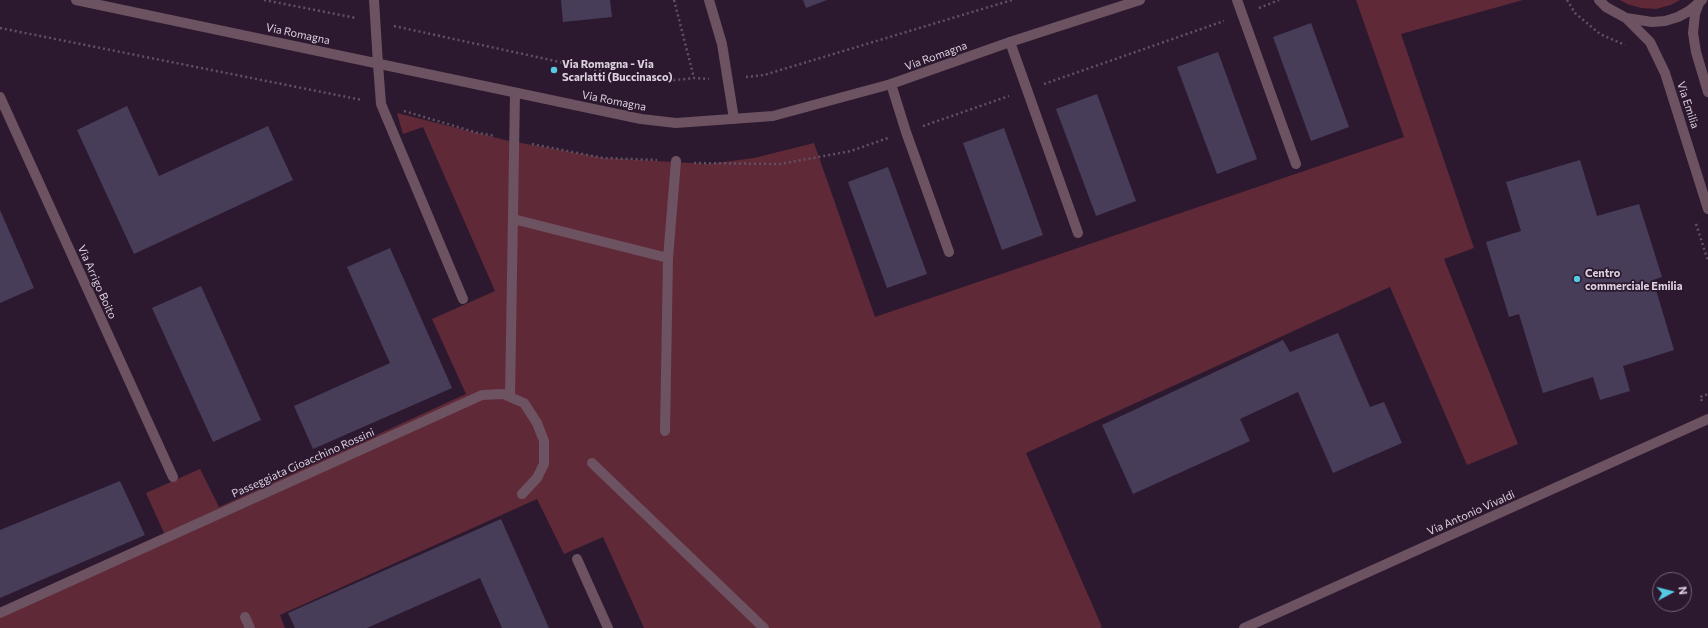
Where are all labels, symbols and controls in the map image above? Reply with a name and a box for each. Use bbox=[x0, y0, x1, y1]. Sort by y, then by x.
street label: Via Romagna bbox=[265, 21, 331, 47]
street label: Via Romagna bbox=[903, 39, 969, 73]
place label: Via Romagna - Via Scarlatti (Buccinasco) bbox=[562, 57, 673, 83]
marker: Via Romagna - Via Scarlatti (Buccinasco) bbox=[549, 65, 559, 75]
street label: Via Emilia bbox=[1674, 80, 1702, 130]
street label: Via Romagna bbox=[581, 88, 647, 114]
street label: Via Arrigo Boito bbox=[75, 243, 119, 321]
place label: Centro commerciale Emilia bbox=[1585, 266, 1682, 292]
marker: Centro commerciale Emilia bbox=[1572, 274, 1582, 284]
street label: Passeggiata Gioacchino Rossini bbox=[230, 425, 376, 501]
street label: Via Antonio Vivaldi bbox=[1425, 488, 1517, 538]
north arrow bbox=[1652, 572, 1692, 612]
text: N bbox=[1676, 586, 1690, 595]

